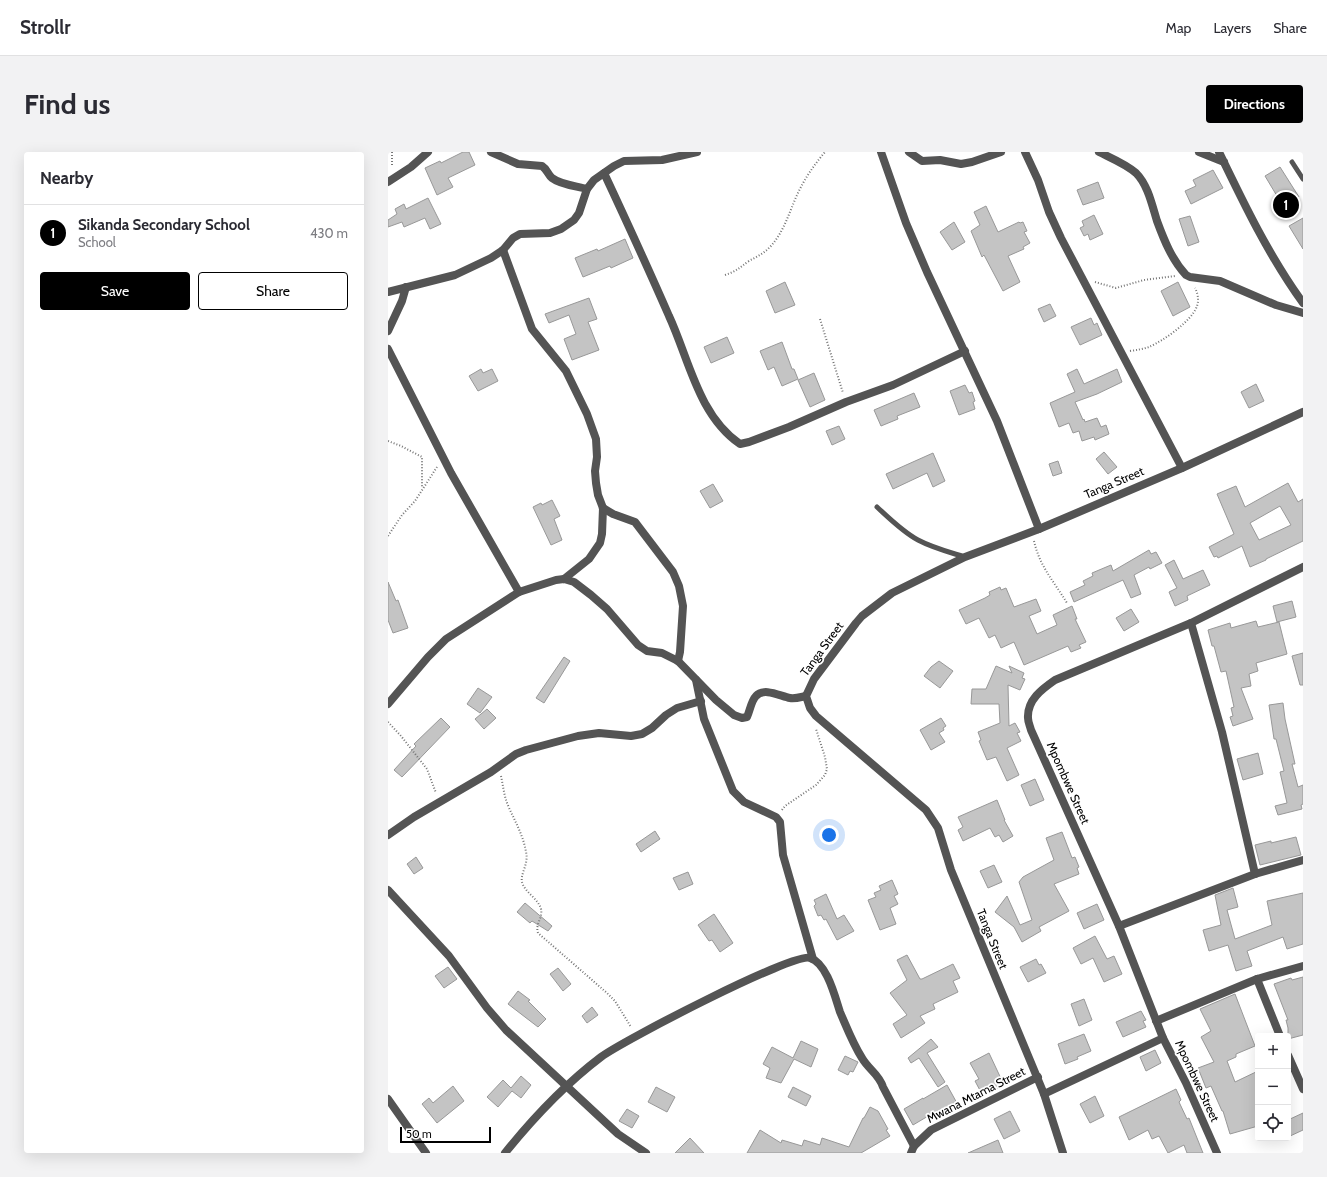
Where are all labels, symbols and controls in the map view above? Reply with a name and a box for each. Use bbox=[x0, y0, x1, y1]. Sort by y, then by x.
text: Strollr bbox=[20, 16, 71, 39]
text: Map bbox=[1166, 19, 1191, 37]
text: Layers bbox=[1213, 19, 1251, 37]
text: Share bbox=[1273, 19, 1307, 37]
button: Directions bbox=[1206, 85, 1303, 123]
text: Find us bbox=[24, 87, 110, 121]
text: Nearby bbox=[40, 168, 93, 188]
pin: 1 bbox=[1273, 190, 1299, 220]
text: Sikanda Secondary School bbox=[78, 216, 250, 234]
text: 1 bbox=[51, 225, 55, 241]
text: 430 m bbox=[310, 225, 348, 241]
text: School bbox=[78, 234, 116, 250]
button: Save bbox=[40, 272, 190, 310]
button: Share bbox=[198, 272, 348, 310]
street label: Tanga Street bbox=[1082, 463, 1146, 502]
street label: Tanga Street bbox=[797, 619, 846, 679]
street label: Mpombwe Street bbox=[1044, 739, 1093, 826]
your location bbox=[819, 825, 839, 845]
street label: Tanga Street bbox=[974, 907, 1011, 971]
map controls bbox=[1255, 1033, 1291, 1141]
button: + bbox=[1255, 1033, 1291, 1069]
street label: Mpombwe Street bbox=[1172, 1038, 1223, 1124]
street label: Mwana Mtama Street bbox=[924, 1063, 1027, 1126]
button: − bbox=[1255, 1069, 1291, 1105]
button: locate bbox=[1255, 1105, 1291, 1141]
scale bar bbox=[400, 1125, 491, 1144]
text: 50 m bbox=[406, 1127, 432, 1141]

